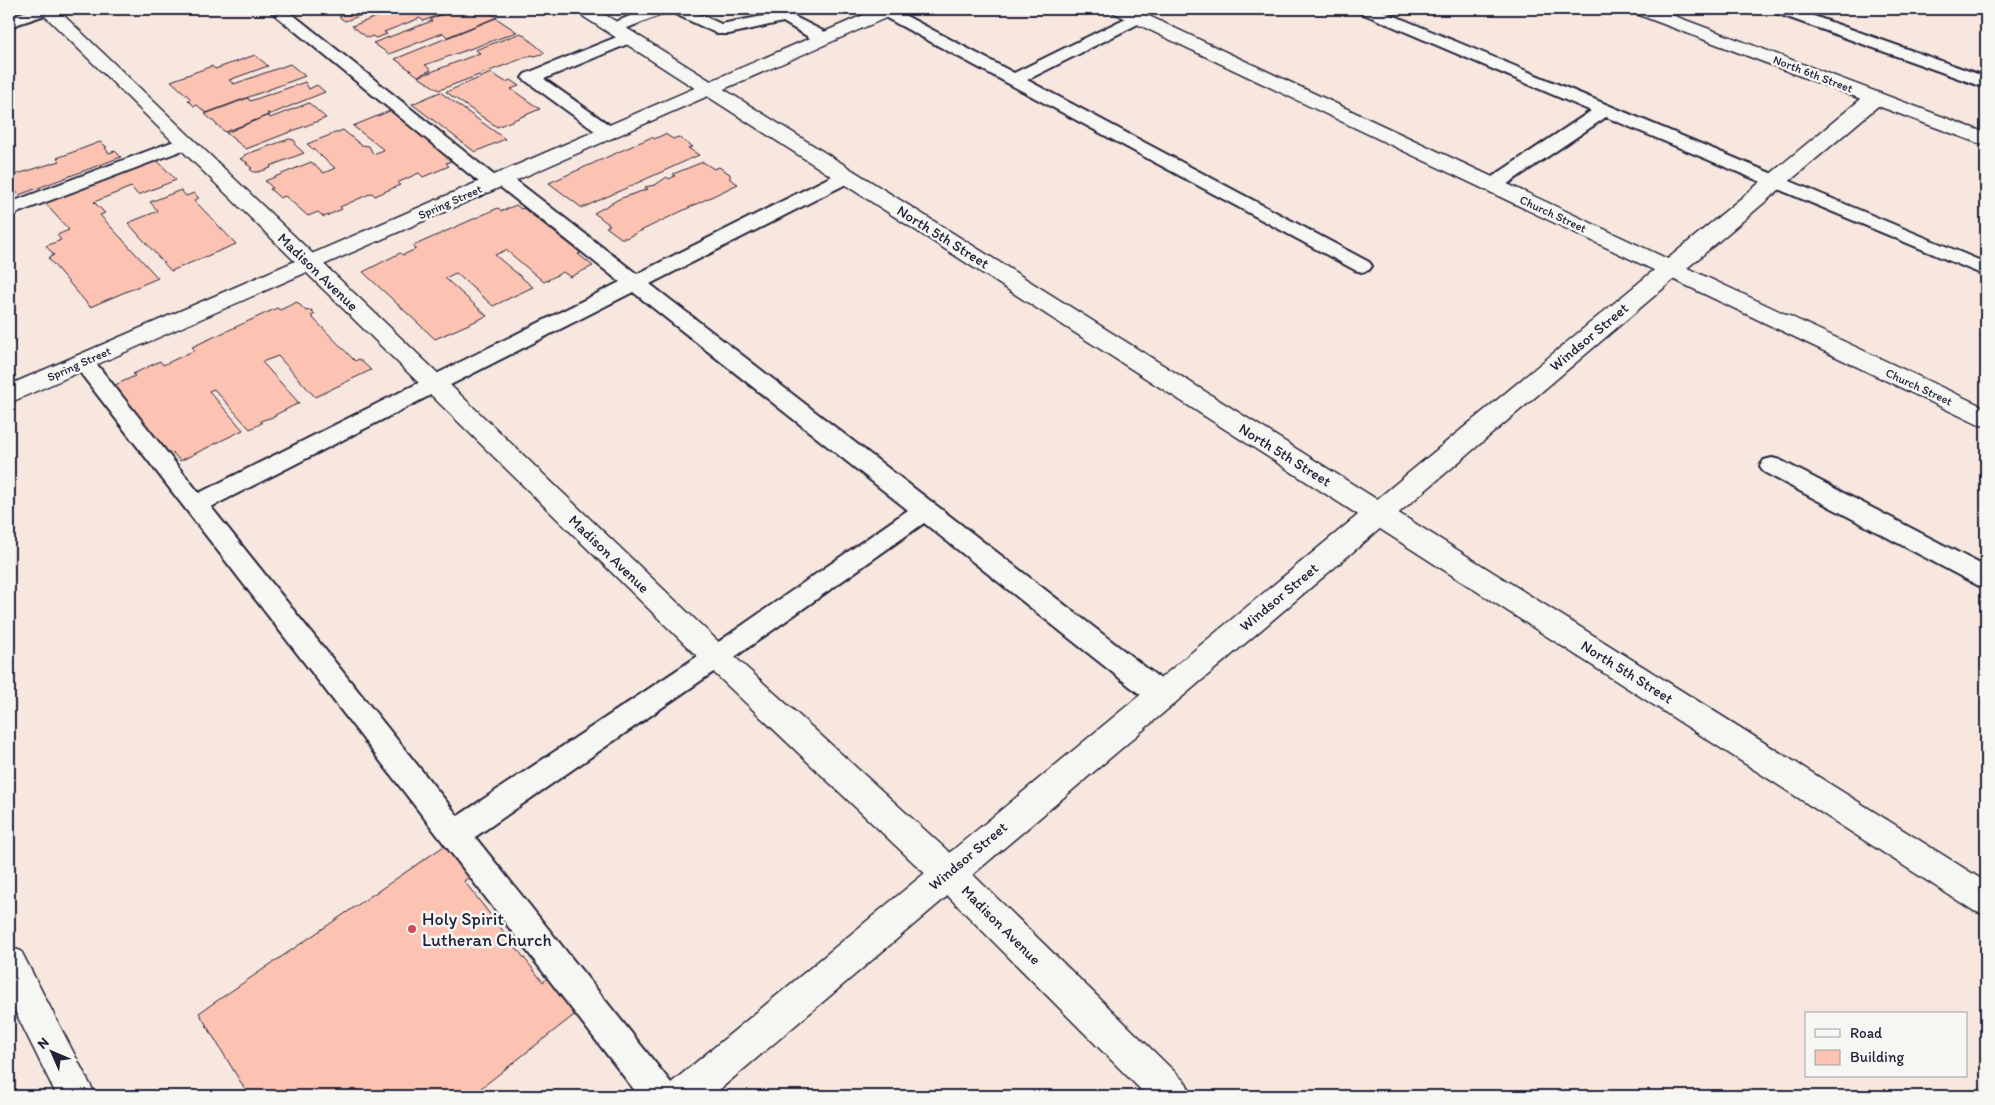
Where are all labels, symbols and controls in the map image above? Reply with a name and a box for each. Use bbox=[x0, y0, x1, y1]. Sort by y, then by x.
street label: North 6th Street bbox=[1771, 52, 1855, 96]
street label: Spring Street bbox=[416, 182, 484, 222]
street label: Church Street bbox=[1517, 192, 1589, 236]
street label: North 5th Street bbox=[894, 201, 993, 273]
street label: Madison Avenue bbox=[274, 229, 362, 315]
street label: Windsor Street bbox=[1546, 299, 1632, 375]
street label: Spring Street bbox=[45, 344, 113, 384]
street label: Church Street bbox=[1883, 365, 1955, 409]
street label: North 5th Street bbox=[1236, 419, 1335, 491]
street label: Madison Avenue bbox=[565, 511, 653, 597]
street label: Windsor Street bbox=[1236, 559, 1322, 635]
street label: North 5th Street bbox=[1578, 636, 1677, 708]
street label: Windsor Street bbox=[925, 818, 1011, 894]
street label: Madison Avenue bbox=[958, 882, 1044, 968]
place label: Holy Spirit Lutheran Church bbox=[422, 908, 552, 951]
marker: Holy Spirit Lutheran Church bbox=[406, 923, 418, 935]
legend bbox=[1805, 1012, 1968, 1078]
text: Road bbox=[1850, 1024, 1883, 1042]
north arrow bbox=[28, 1028, 78, 1078]
text: N bbox=[34, 1034, 53, 1053]
text: Building bbox=[1850, 1048, 1904, 1066]

